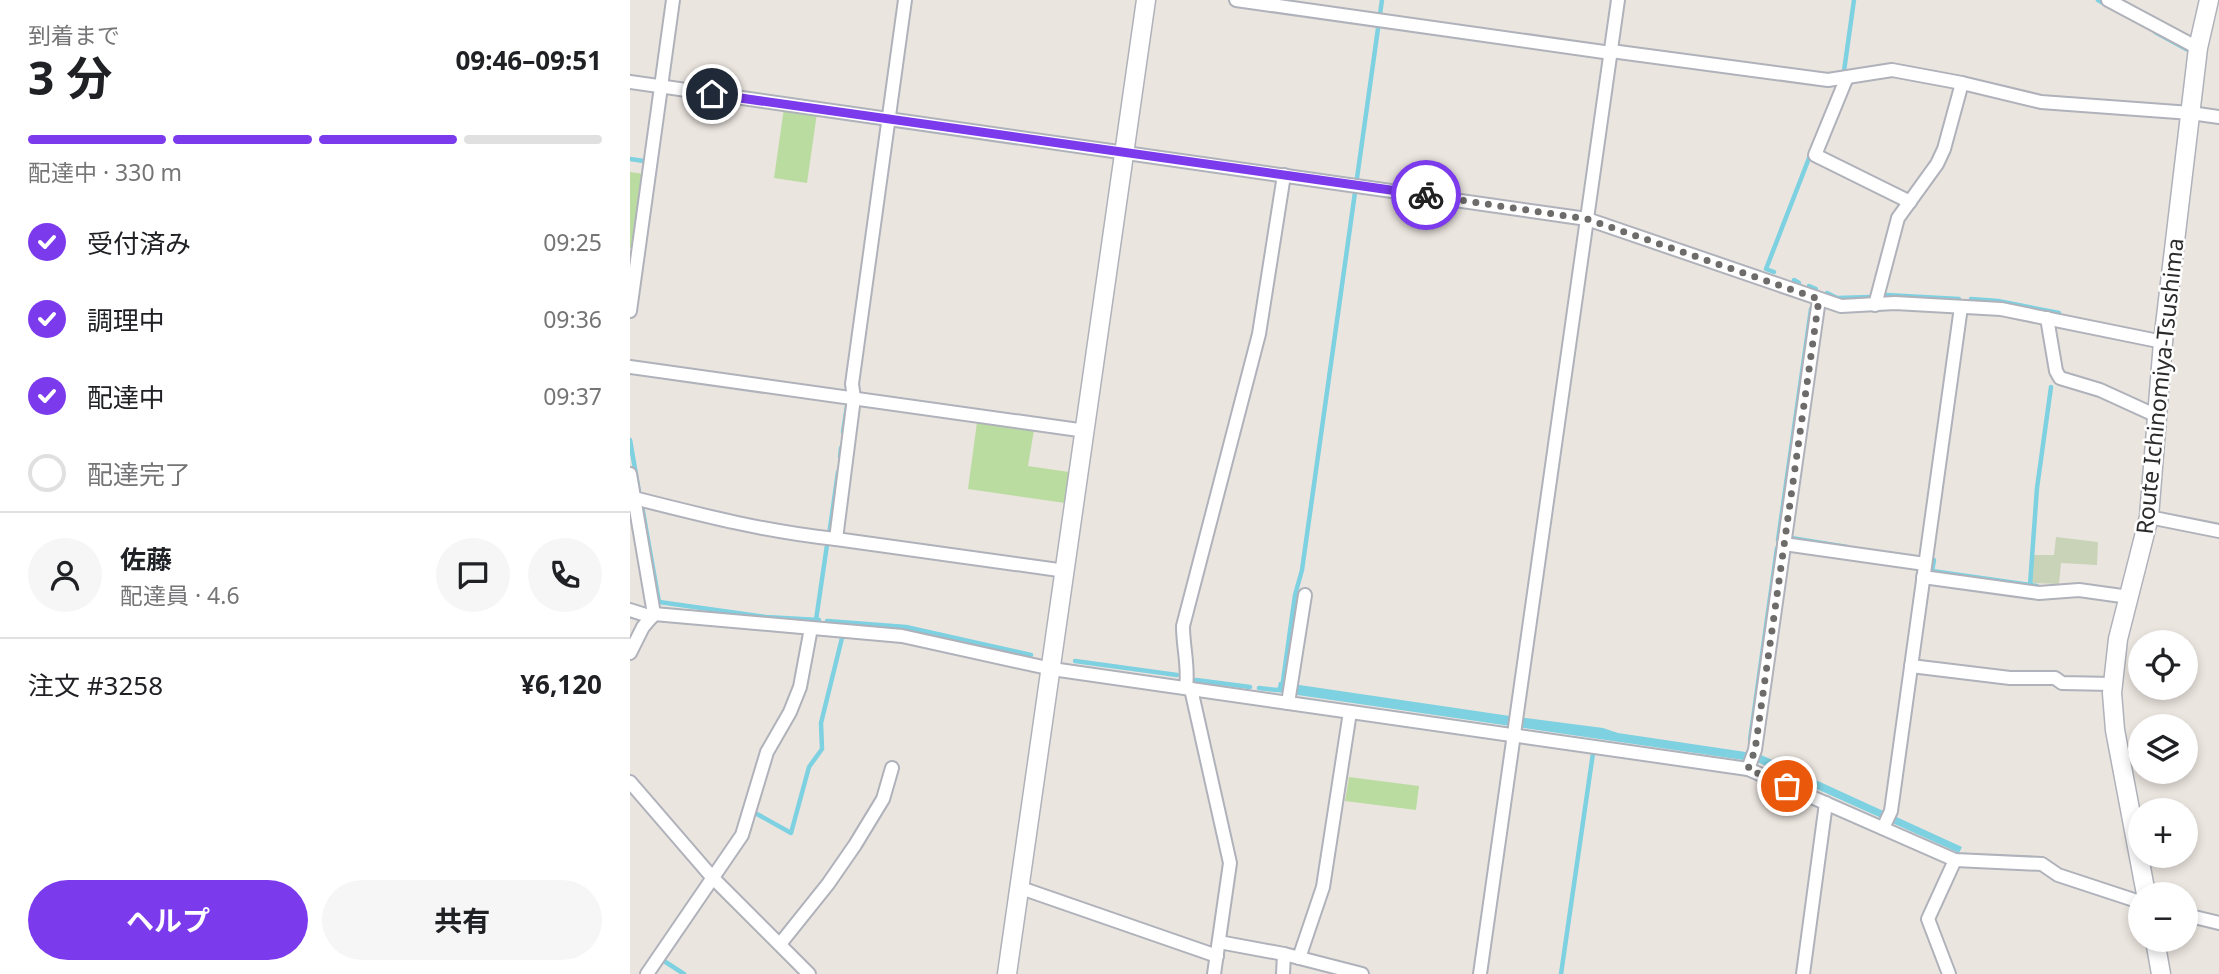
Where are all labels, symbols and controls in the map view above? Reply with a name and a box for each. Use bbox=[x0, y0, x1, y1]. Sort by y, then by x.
text: 到着まで bbox=[28, 19, 120, 51]
text: 09:46–09:51 bbox=[455, 42, 602, 78]
text: 3 分 bbox=[28, 46, 112, 108]
pin bbox=[682, 64, 742, 124]
icon: home bbox=[693, 75, 731, 113]
text: 配達中 · 330 m bbox=[28, 156, 182, 188]
courier bbox=[1391, 160, 1461, 230]
icon: bike bbox=[1407, 176, 1445, 214]
icon: check bbox=[28, 223, 66, 261]
text: 受付済み bbox=[87, 225, 191, 261]
text: 09:25 bbox=[543, 226, 602, 258]
street label: Route Ichinomiya-Tsushima bbox=[2128, 236, 2190, 536]
icon: check bbox=[28, 300, 66, 338]
text: 調理中 bbox=[87, 302, 165, 338]
text: 09:36 bbox=[543, 303, 602, 335]
icon: check bbox=[28, 377, 66, 415]
text: 配達中 bbox=[87, 379, 165, 415]
text: 09:37 bbox=[543, 380, 602, 412]
text: 配達完了 bbox=[87, 456, 191, 492]
button: person bbox=[28, 538, 102, 612]
button: chat bbox=[436, 538, 510, 612]
button: phone bbox=[528, 538, 602, 612]
text: 佐藤 bbox=[120, 541, 172, 577]
text: 配達員 · 4.6 bbox=[120, 579, 240, 611]
map controls bbox=[2128, 630, 2198, 952]
button: locate bbox=[2128, 630, 2198, 700]
text: ¥6,120 bbox=[520, 666, 602, 702]
text: 注文 #3258 bbox=[28, 667, 163, 703]
button: layers bbox=[2128, 714, 2198, 784]
pin bbox=[1757, 756, 1817, 816]
icon: bag bbox=[1768, 767, 1806, 805]
button: + bbox=[2128, 798, 2198, 868]
button: ヘルプ bbox=[28, 880, 308, 960]
button: 共有 bbox=[322, 880, 602, 960]
button: − bbox=[2128, 882, 2198, 952]

